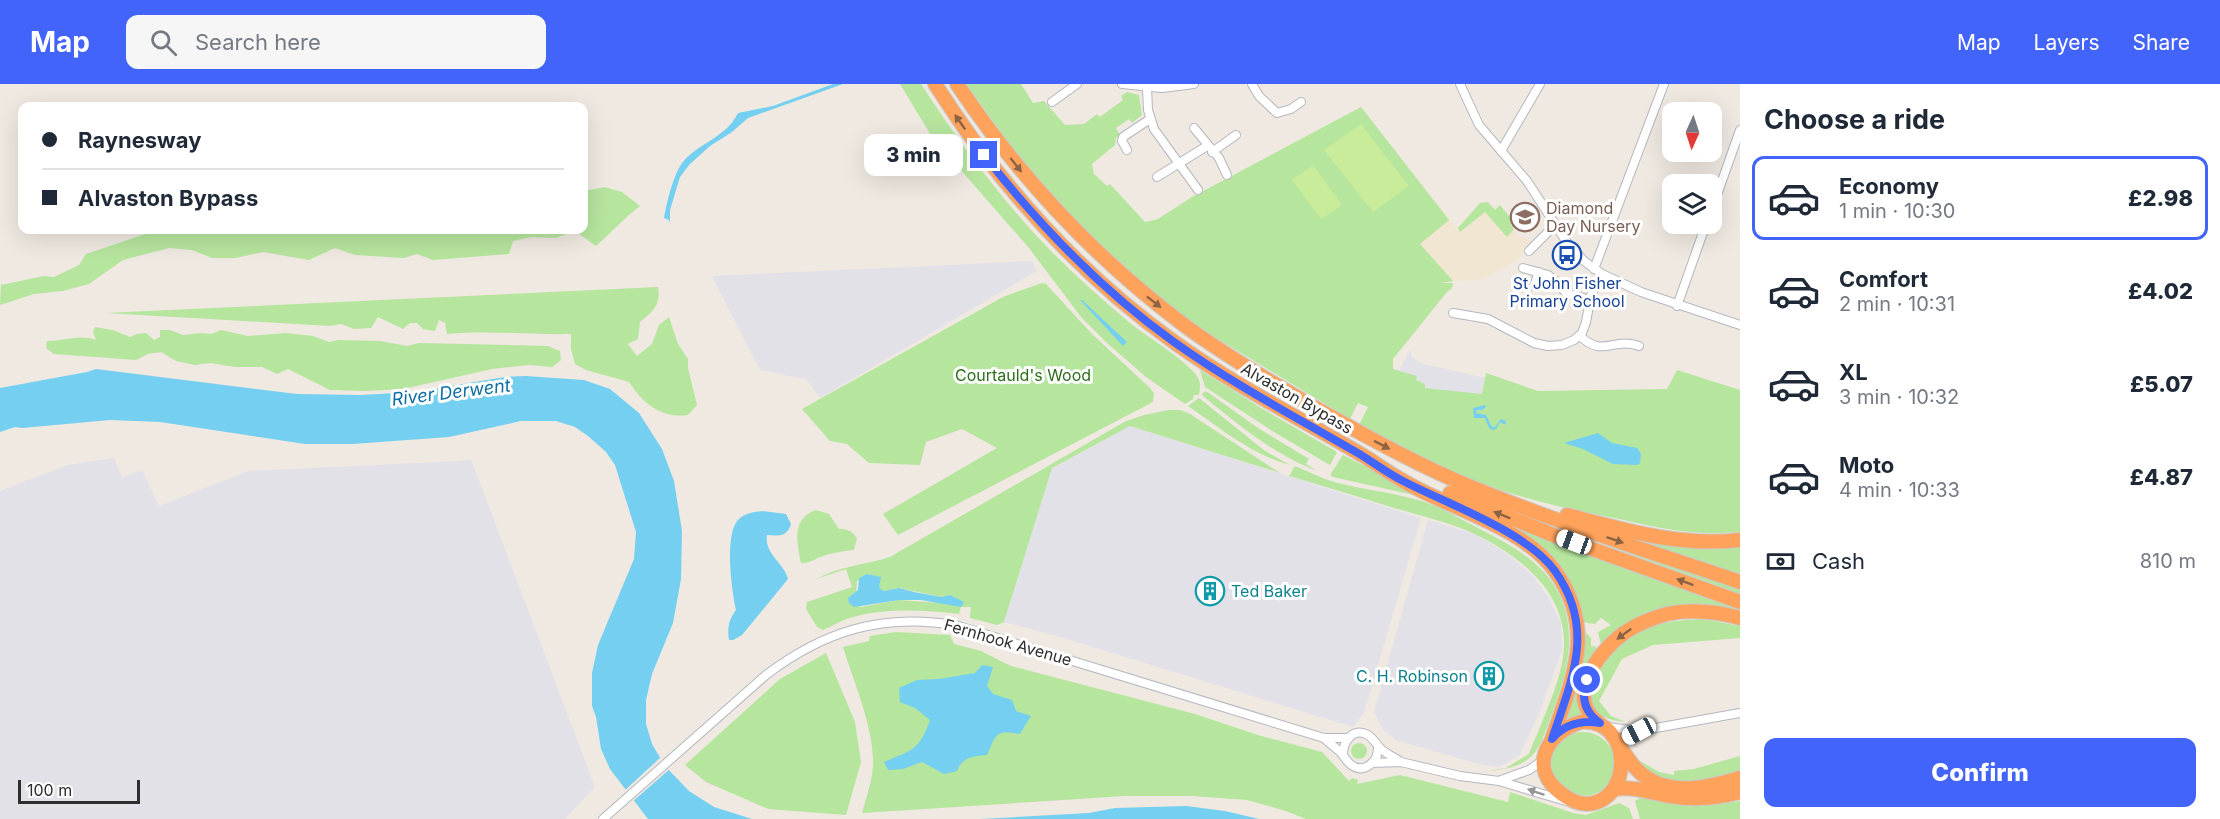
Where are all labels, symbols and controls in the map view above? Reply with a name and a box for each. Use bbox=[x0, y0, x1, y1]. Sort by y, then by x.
search box bbox=[126, 15, 546, 69]
text: Map bbox=[30, 25, 90, 59]
icon: search bbox=[147, 26, 180, 59]
text: Search here bbox=[195, 29, 321, 55]
text: Map bbox=[1957, 30, 2001, 55]
text: Layers bbox=[2034, 30, 2100, 55]
text: Share bbox=[2133, 30, 2190, 55]
north arrow bbox=[1662, 102, 1722, 162]
map controls bbox=[1662, 102, 1722, 234]
text: Choose a ride bbox=[1764, 103, 1945, 136]
one-way arrow bbox=[954, 114, 966, 130]
text: Raynesway bbox=[78, 127, 201, 153]
callout: 3 min bbox=[864, 134, 963, 176]
route end bbox=[970, 141, 997, 168]
text: 3 min bbox=[886, 143, 941, 167]
one-way arrow bbox=[1010, 157, 1022, 172]
icon: car bbox=[1767, 171, 1821, 225]
text: Economy bbox=[1839, 173, 1939, 199]
button: layers bbox=[1662, 174, 1722, 234]
text: Alvaston Bypass bbox=[78, 185, 258, 211]
text: £2.98 bbox=[2128, 185, 2193, 211]
place label: Diamond Day Nursery bbox=[1546, 198, 1640, 236]
text: 1 min · 10:30 bbox=[1839, 199, 1955, 223]
school or university icon: Diamond Day Nursery bbox=[1509, 201, 1541, 233]
bus stop icon: St John Fisher Primary School bbox=[1551, 239, 1583, 271]
icon: car bbox=[1767, 264, 1821, 318]
text: Comfort bbox=[1839, 266, 1928, 292]
place label: St John Fisher Primary School bbox=[1509, 273, 1625, 311]
text: £4.02 bbox=[2128, 278, 2193, 304]
text: 2 min · 10:31 bbox=[1839, 292, 1955, 316]
one-way arrow bbox=[1146, 296, 1162, 308]
icon: car bbox=[1767, 357, 1821, 411]
street label: Alvaston Bypass bbox=[1238, 358, 1356, 438]
text: XL bbox=[1839, 359, 1868, 385]
park label: Courtauld's Wood bbox=[955, 365, 1091, 385]
text: £5.07 bbox=[2130, 371, 2193, 397]
water label: River Derwent bbox=[390, 374, 513, 410]
text: 3 min · 10:32 bbox=[1839, 385, 1959, 409]
one-way arrow bbox=[1374, 440, 1391, 450]
icon: car bbox=[1767, 450, 1821, 504]
text: Moto bbox=[1839, 452, 1894, 478]
text: £4.87 bbox=[2130, 464, 2193, 490]
text: 4 min · 10:33 bbox=[1839, 478, 1960, 502]
one-way arrow bbox=[1493, 509, 1511, 519]
car bbox=[1554, 527, 1594, 557]
one-way arrow bbox=[1606, 536, 1624, 545]
icon: cash bbox=[1764, 545, 1797, 578]
text: Cash bbox=[1812, 548, 1865, 574]
text: 810 m bbox=[2140, 549, 2196, 573]
building icon: Ted Baker bbox=[1194, 575, 1226, 607]
one-way arrow bbox=[1676, 576, 1694, 586]
place label: Ted Baker bbox=[1231, 581, 1307, 601]
street label: Fernhook Avenue bbox=[942, 614, 1074, 670]
one-way arrow bbox=[1616, 628, 1632, 639]
building icon: C. H. Robinson bbox=[1473, 660, 1505, 692]
place label: C. H. Robinson bbox=[1356, 666, 1468, 686]
route start bbox=[1573, 666, 1600, 693]
car bbox=[1619, 715, 1659, 747]
button: Confirm bbox=[1764, 738, 2196, 807]
scale bar bbox=[18, 777, 140, 804]
text: 100 m bbox=[27, 780, 72, 800]
one-way arrow bbox=[1527, 786, 1545, 796]

